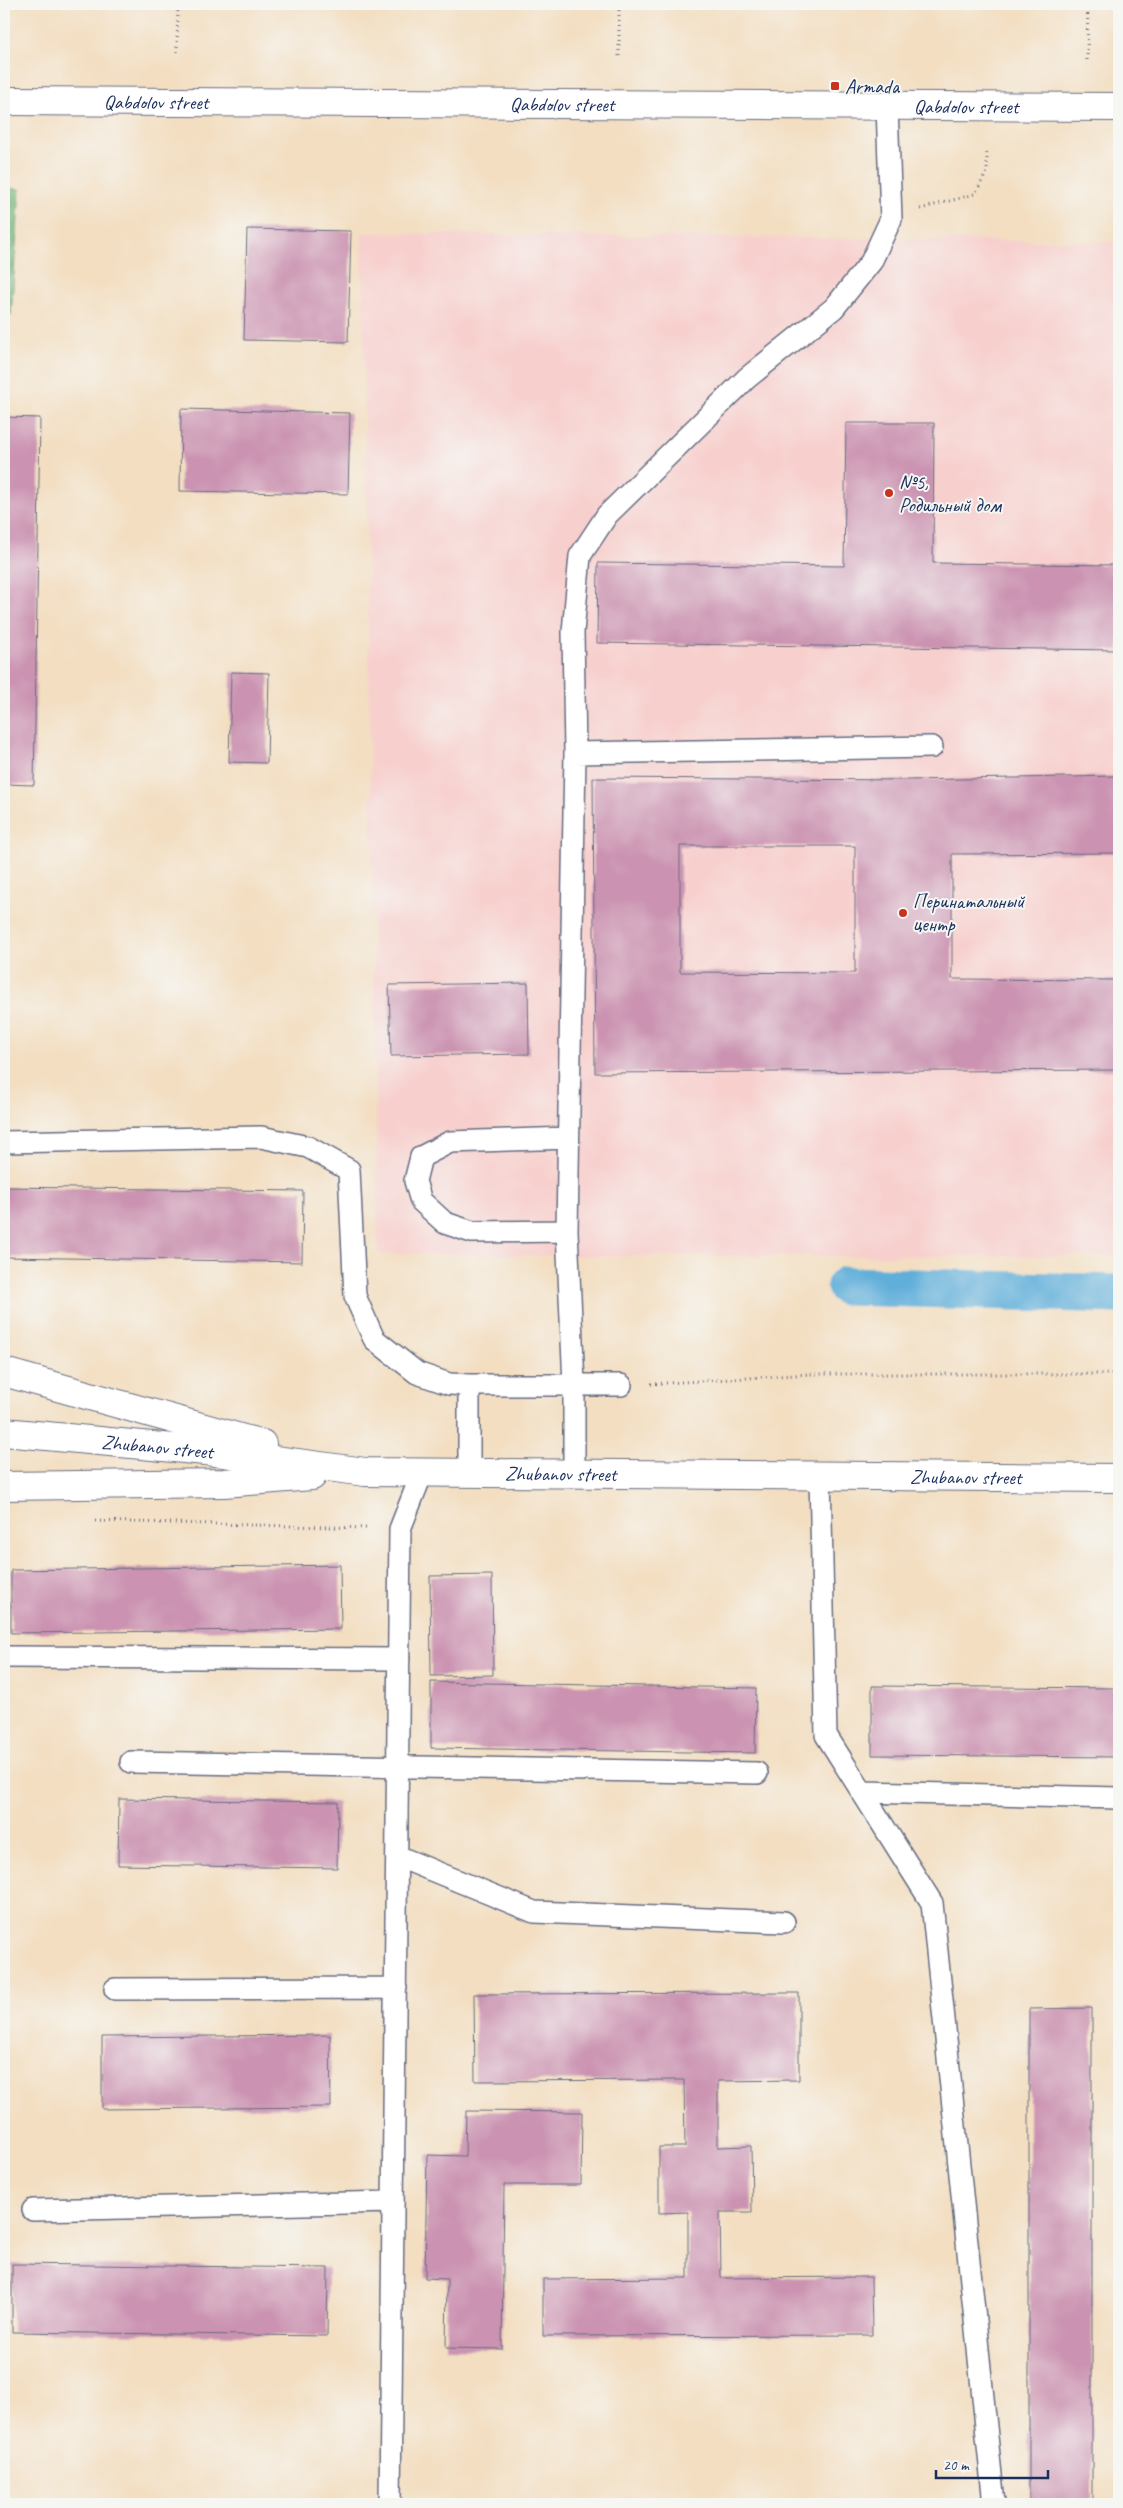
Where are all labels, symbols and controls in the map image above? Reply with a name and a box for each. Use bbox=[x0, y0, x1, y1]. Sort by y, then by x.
place label: Armada bbox=[845, 74, 901, 99]
marker: Armada bbox=[829, 80, 841, 92]
street label: Qabdolov street bbox=[104, 90, 211, 115]
street label: Qabdolov street bbox=[510, 92, 617, 117]
street label: Qabdolov street bbox=[914, 94, 1021, 119]
place label: №5, Родильный дом bbox=[899, 470, 1002, 518]
marker: №5, Родильный дом bbox=[883, 487, 895, 499]
place label: Перинатальный центр bbox=[913, 889, 1026, 937]
marker: Перинатальный центр bbox=[897, 907, 909, 919]
street label: Zhubanov street bbox=[101, 1429, 216, 1465]
street label: Zhubanov street bbox=[505, 1461, 619, 1487]
street label: Zhubanov street bbox=[910, 1464, 1024, 1490]
scale bar bbox=[936, 2448, 1048, 2480]
text: 20 m bbox=[943, 2456, 970, 2475]

